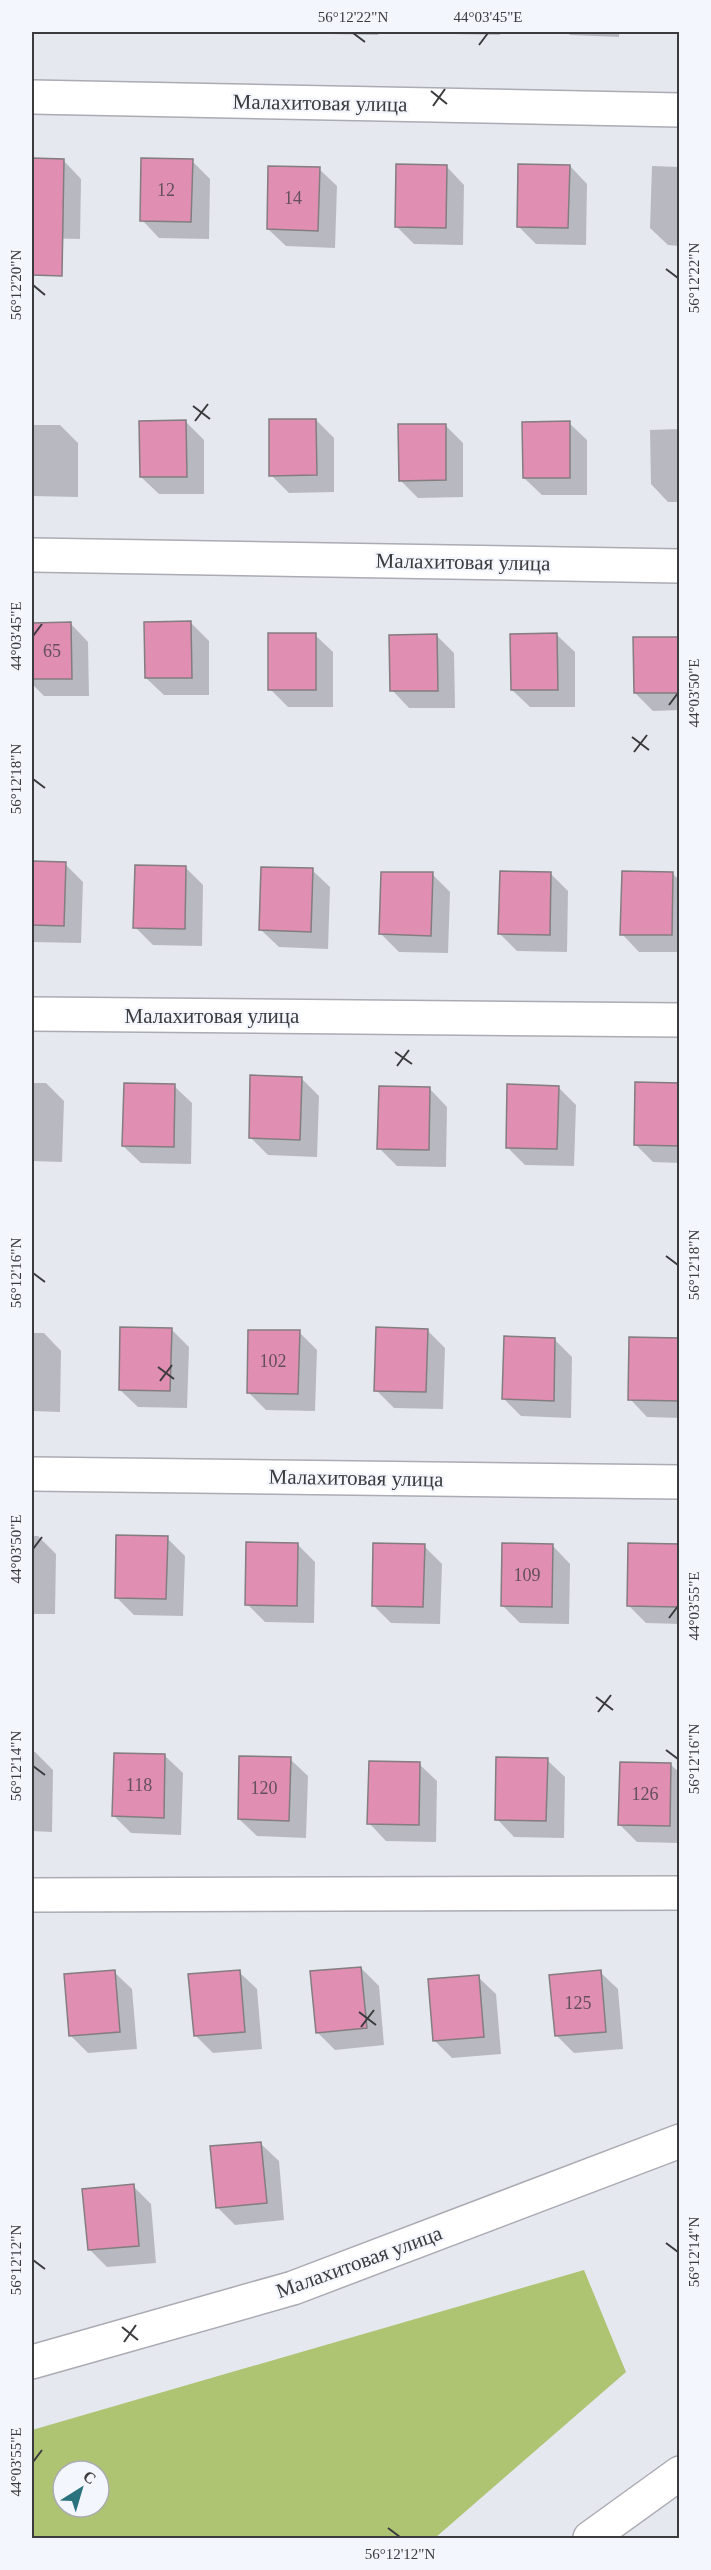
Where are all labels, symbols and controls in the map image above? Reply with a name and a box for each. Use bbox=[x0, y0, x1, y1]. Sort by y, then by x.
text: 56°12'22"N bbox=[318, 9, 388, 25]
text: 44°03'45"E bbox=[454, 9, 523, 25]
street label: Малахитовая улица bbox=[232, 89, 408, 117]
house number: 12 bbox=[157, 180, 175, 200]
house number: 14 bbox=[284, 188, 302, 208]
text: 56°12'22"N bbox=[686, 243, 702, 313]
text: 56°12'20"N bbox=[8, 250, 24, 320]
street label: Малахитовая улица bbox=[375, 548, 551, 576]
text: 44°03'45"E bbox=[8, 602, 24, 671]
house number: 65 bbox=[43, 641, 61, 661]
text: 44°03'50"E bbox=[686, 659, 702, 728]
text: 56°12'18"N bbox=[8, 744, 24, 814]
street label: Малахитовая улица bbox=[125, 1004, 300, 1028]
text: 56°12'18"N bbox=[686, 1230, 702, 1300]
text: 56°12'16"N bbox=[8, 1238, 24, 1308]
house number: 102 bbox=[260, 1351, 287, 1371]
street label: Малахитовая улица bbox=[268, 1464, 444, 1492]
text: 44°03'50"E bbox=[8, 1515, 24, 1584]
house number: 109 bbox=[514, 1565, 541, 1585]
text: 44°03'55"E bbox=[686, 1572, 702, 1641]
text: 56°12'16"N bbox=[686, 1724, 702, 1794]
text: 56°12'14"N bbox=[8, 1731, 24, 1801]
house number: 118 bbox=[126, 1775, 152, 1795]
house number: 120 bbox=[251, 1778, 278, 1798]
house number: 126 bbox=[632, 1784, 659, 1804]
house number: 125 bbox=[565, 1993, 592, 2013]
text: 56°12'14"N bbox=[686, 2217, 702, 2287]
street label: Малахитовая улица bbox=[273, 2221, 446, 2303]
text: 56°12'12"N bbox=[8, 2225, 24, 2295]
text: 44°03'55"E bbox=[8, 2428, 24, 2497]
north arrow bbox=[51, 2459, 111, 2519]
text: С bbox=[80, 2467, 99, 2488]
text: 56°12'12"N bbox=[365, 2546, 435, 2562]

